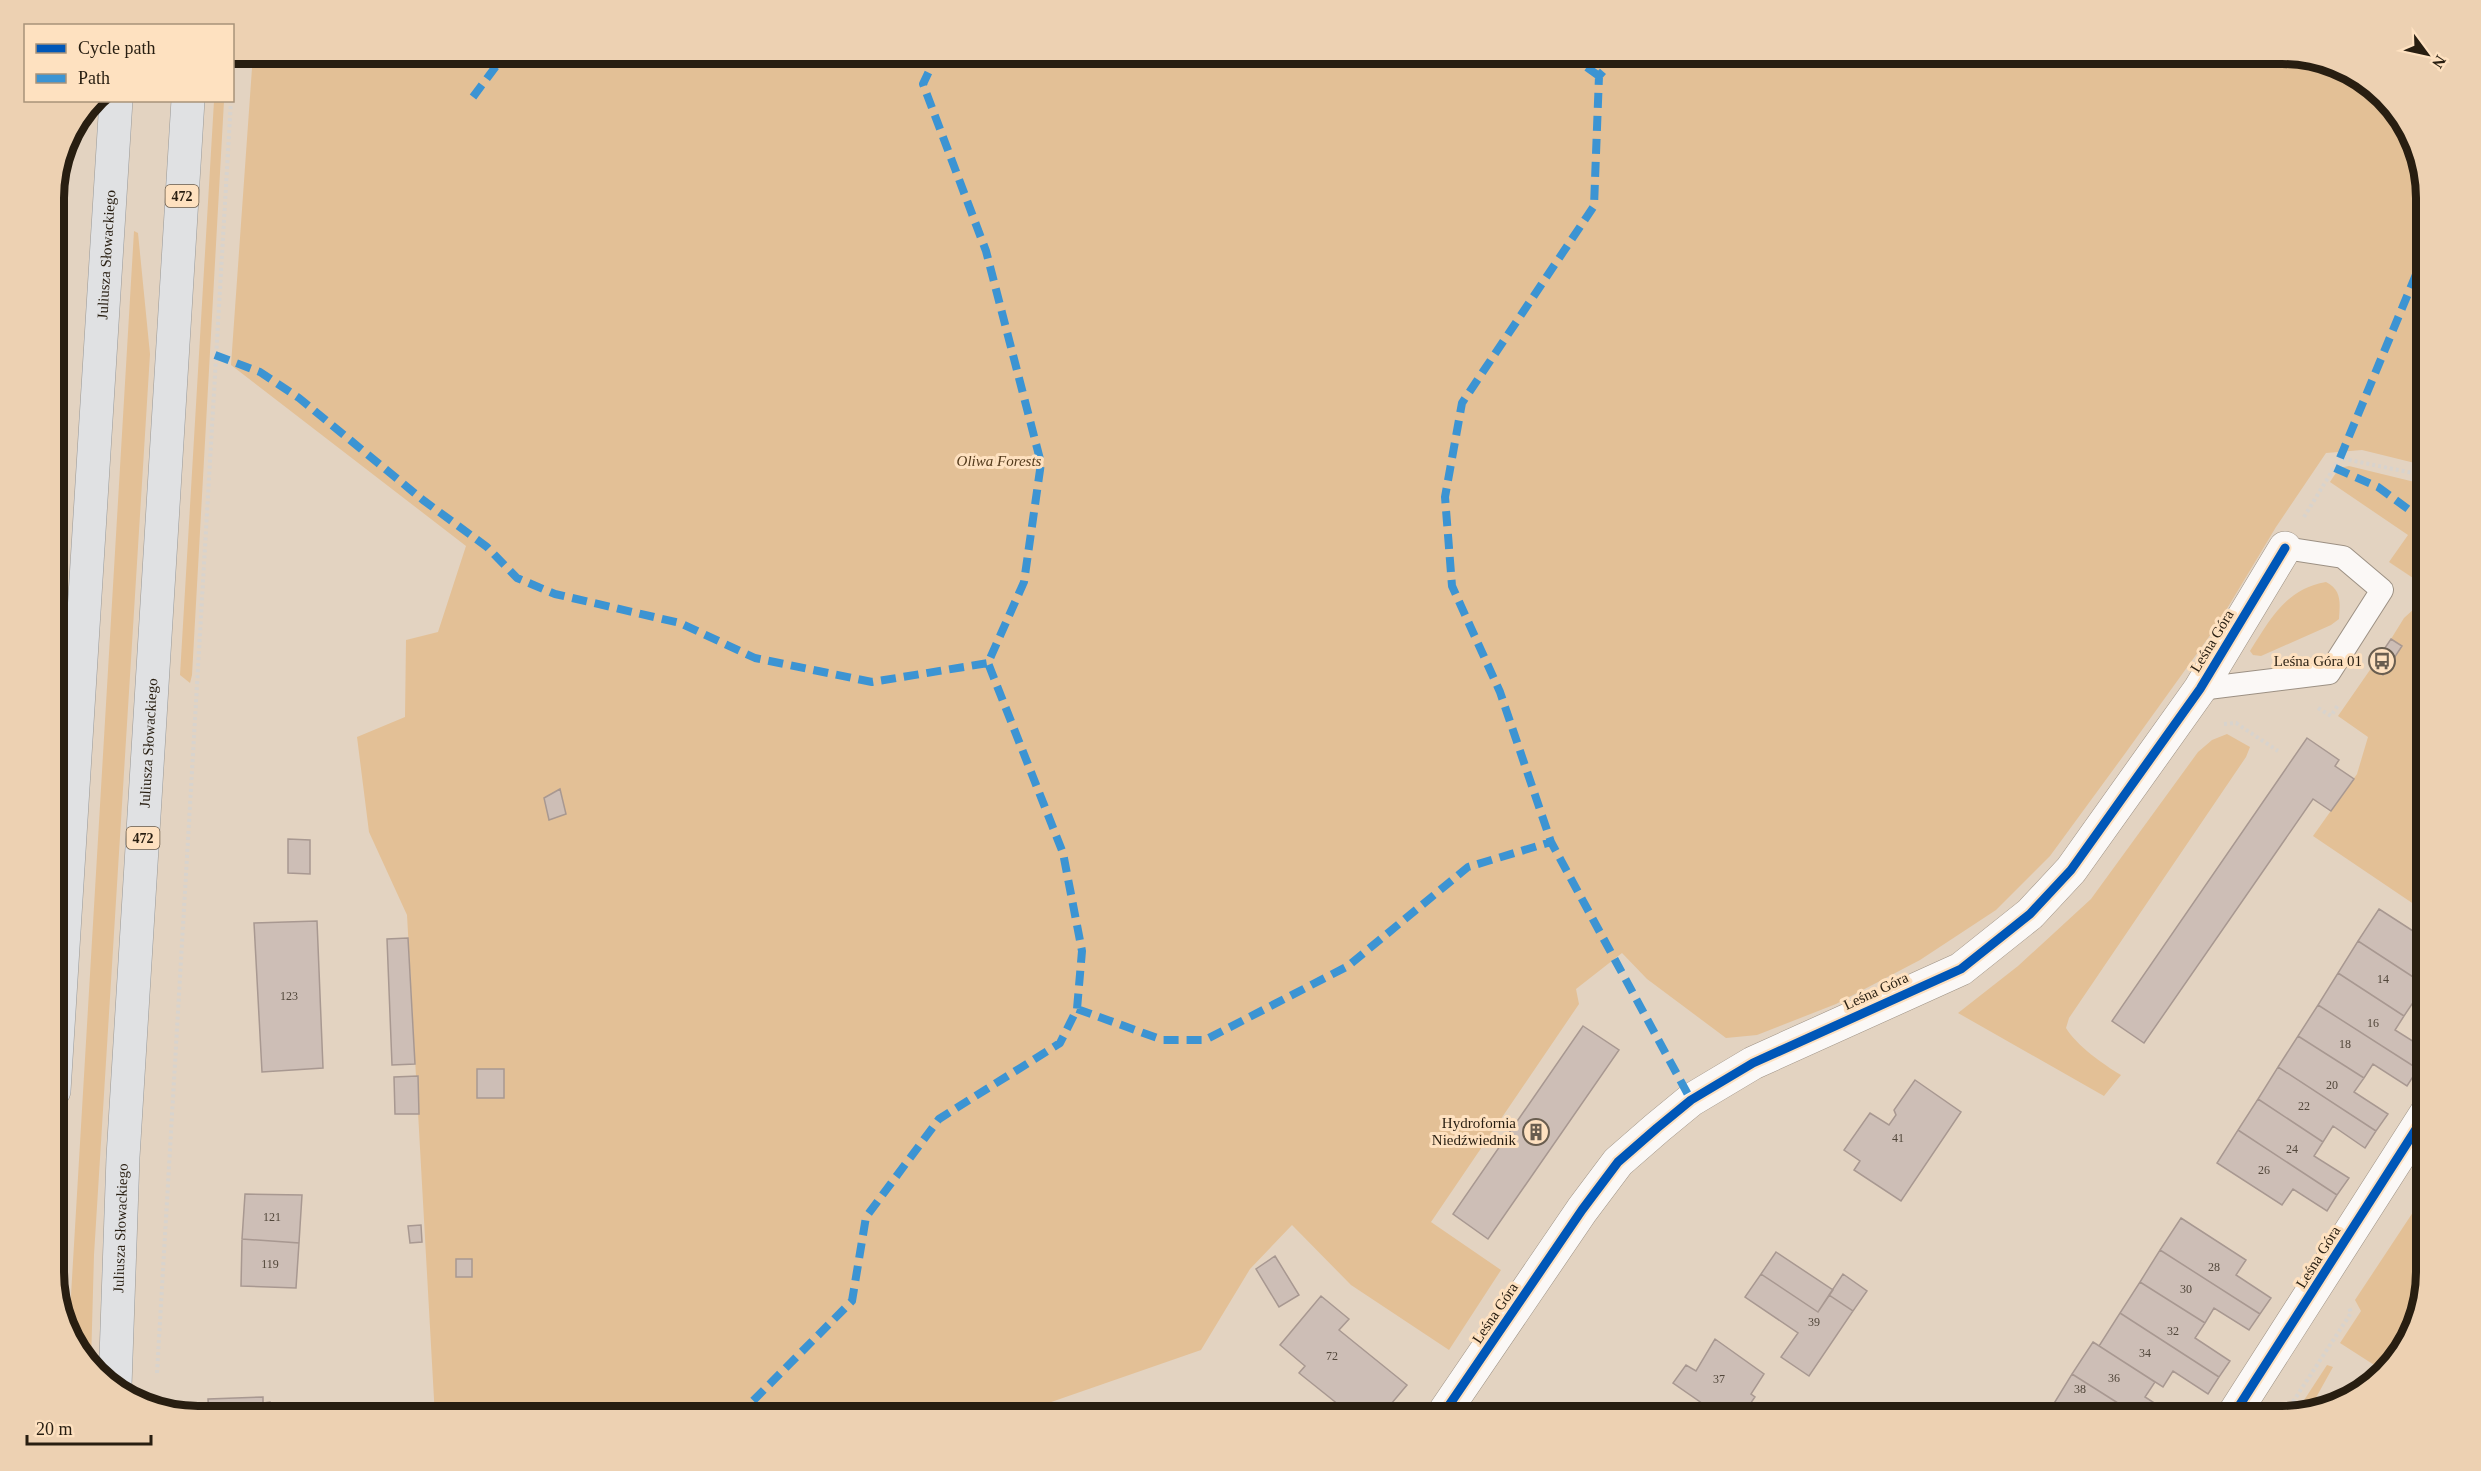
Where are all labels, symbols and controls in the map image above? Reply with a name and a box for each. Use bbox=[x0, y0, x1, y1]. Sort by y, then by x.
legend bbox=[24, 24, 234, 102]
north arrow bbox=[2397, 24, 2457, 84]
text: Cycle path bbox=[78, 38, 155, 58]
text: N bbox=[2429, 52, 2449, 72]
text: Path bbox=[78, 68, 110, 88]
road number: 472 bbox=[166, 185, 198, 207]
street label: Juliusza Słowackiego bbox=[94, 189, 118, 320]
park label: Oliwa Forests bbox=[957, 453, 1042, 469]
street label: Leśna Góra bbox=[2187, 607, 2237, 675]
bus stop icon: Leśna Góra 01 bbox=[2367, 646, 2397, 676]
place label: Leśna Góra 01 bbox=[2274, 653, 2362, 669]
street label: Juliusza Słowackiego bbox=[136, 678, 160, 808]
road number: 472 bbox=[126, 827, 160, 849]
street label: Leśna Góra bbox=[1841, 969, 1911, 1013]
house number: 14 bbox=[2377, 972, 2389, 986]
house number: 123 bbox=[280, 989, 298, 1003]
house number: 16 bbox=[2367, 1016, 2379, 1030]
house number: 18 bbox=[2339, 1037, 2351, 1051]
house number: 20 bbox=[2326, 1078, 2338, 1092]
house number: 22 bbox=[2298, 1099, 2310, 1113]
place label: Hydrofornia Niedźwiednik bbox=[1432, 1115, 1517, 1148]
building icon: Hydrofornia Niedźwiednik bbox=[1521, 1117, 1551, 1147]
house number: 41 bbox=[1892, 1131, 1904, 1145]
house number: 24 bbox=[2286, 1142, 2298, 1156]
street label: Juliusza Słowackiego bbox=[110, 1163, 131, 1293]
house number: 26 bbox=[2258, 1163, 2270, 1177]
house number: 121 bbox=[263, 1210, 281, 1224]
street label: Leśna Góra bbox=[2293, 1223, 2343, 1291]
house number: 119 bbox=[261, 1257, 279, 1271]
house number: 28 bbox=[2208, 1260, 2220, 1274]
street label: Leśna Góra bbox=[1469, 1279, 1521, 1346]
house number: 30 bbox=[2180, 1282, 2192, 1296]
house number: 39 bbox=[1808, 1315, 1820, 1329]
house number: 32 bbox=[2167, 1324, 2179, 1338]
house number: 34 bbox=[2139, 1346, 2151, 1360]
house number: 72 bbox=[1326, 1349, 1338, 1363]
house number: 36 bbox=[2108, 1371, 2120, 1385]
house number: 37 bbox=[1713, 1372, 1725, 1386]
house number: 38 bbox=[2074, 1382, 2086, 1396]
scale bar bbox=[27, 1408, 152, 1446]
text: 20 m bbox=[36, 1419, 73, 1439]

